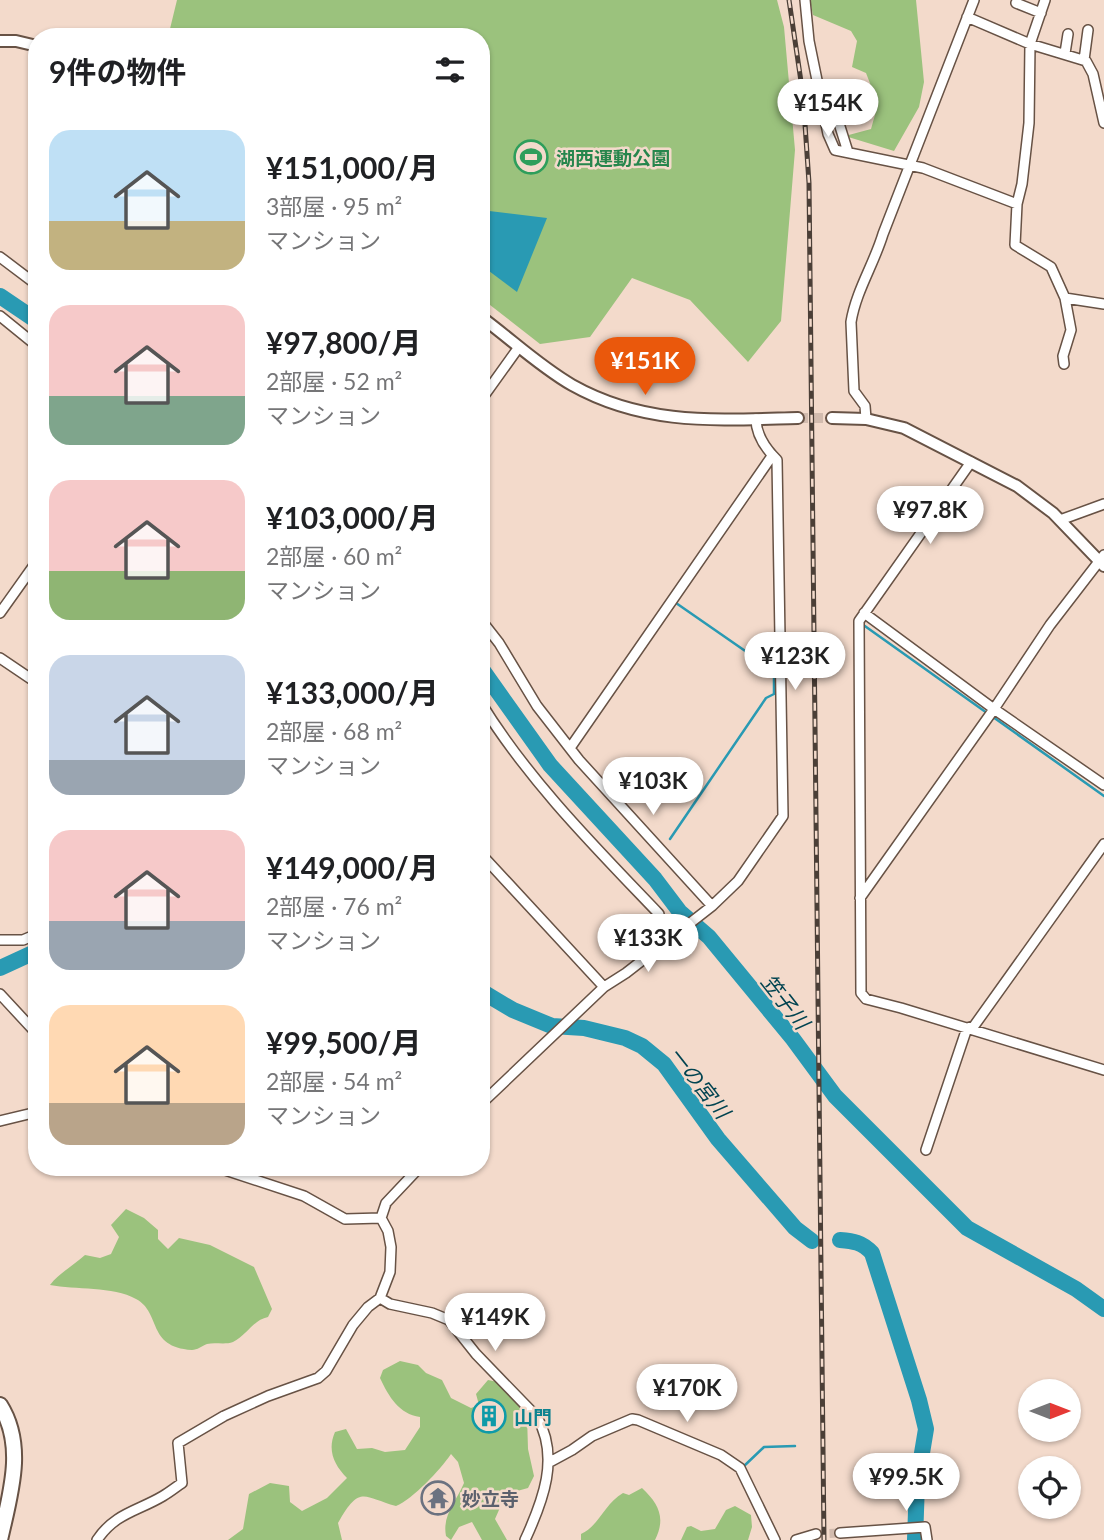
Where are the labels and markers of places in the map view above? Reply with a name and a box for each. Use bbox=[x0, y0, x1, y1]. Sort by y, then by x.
pin: ¥154K bbox=[779, 80, 877, 139]
sports icon: 湖西運動公園 bbox=[512, 138, 550, 176]
place label: 湖西運動公園 bbox=[556, 146, 670, 169]
pin: ¥151K bbox=[596, 338, 694, 397]
pin: ¥97.8K bbox=[873, 486, 987, 546]
pin: ¥123K bbox=[746, 632, 844, 692]
pin: ¥103K bbox=[604, 758, 702, 817]
pin: ¥133K bbox=[599, 914, 697, 974]
pin: ¥149K bbox=[446, 1294, 544, 1353]
pin: ¥170K bbox=[638, 1364, 736, 1424]
building icon: 山門 bbox=[470, 1397, 508, 1435]
place label: 山門 bbox=[514, 1405, 552, 1428]
pin: ¥99.5K bbox=[849, 1454, 963, 1513]
temple icon: 妙立寺 bbox=[419, 1479, 457, 1517]
place label: 妙立寺 bbox=[462, 1487, 519, 1510]

